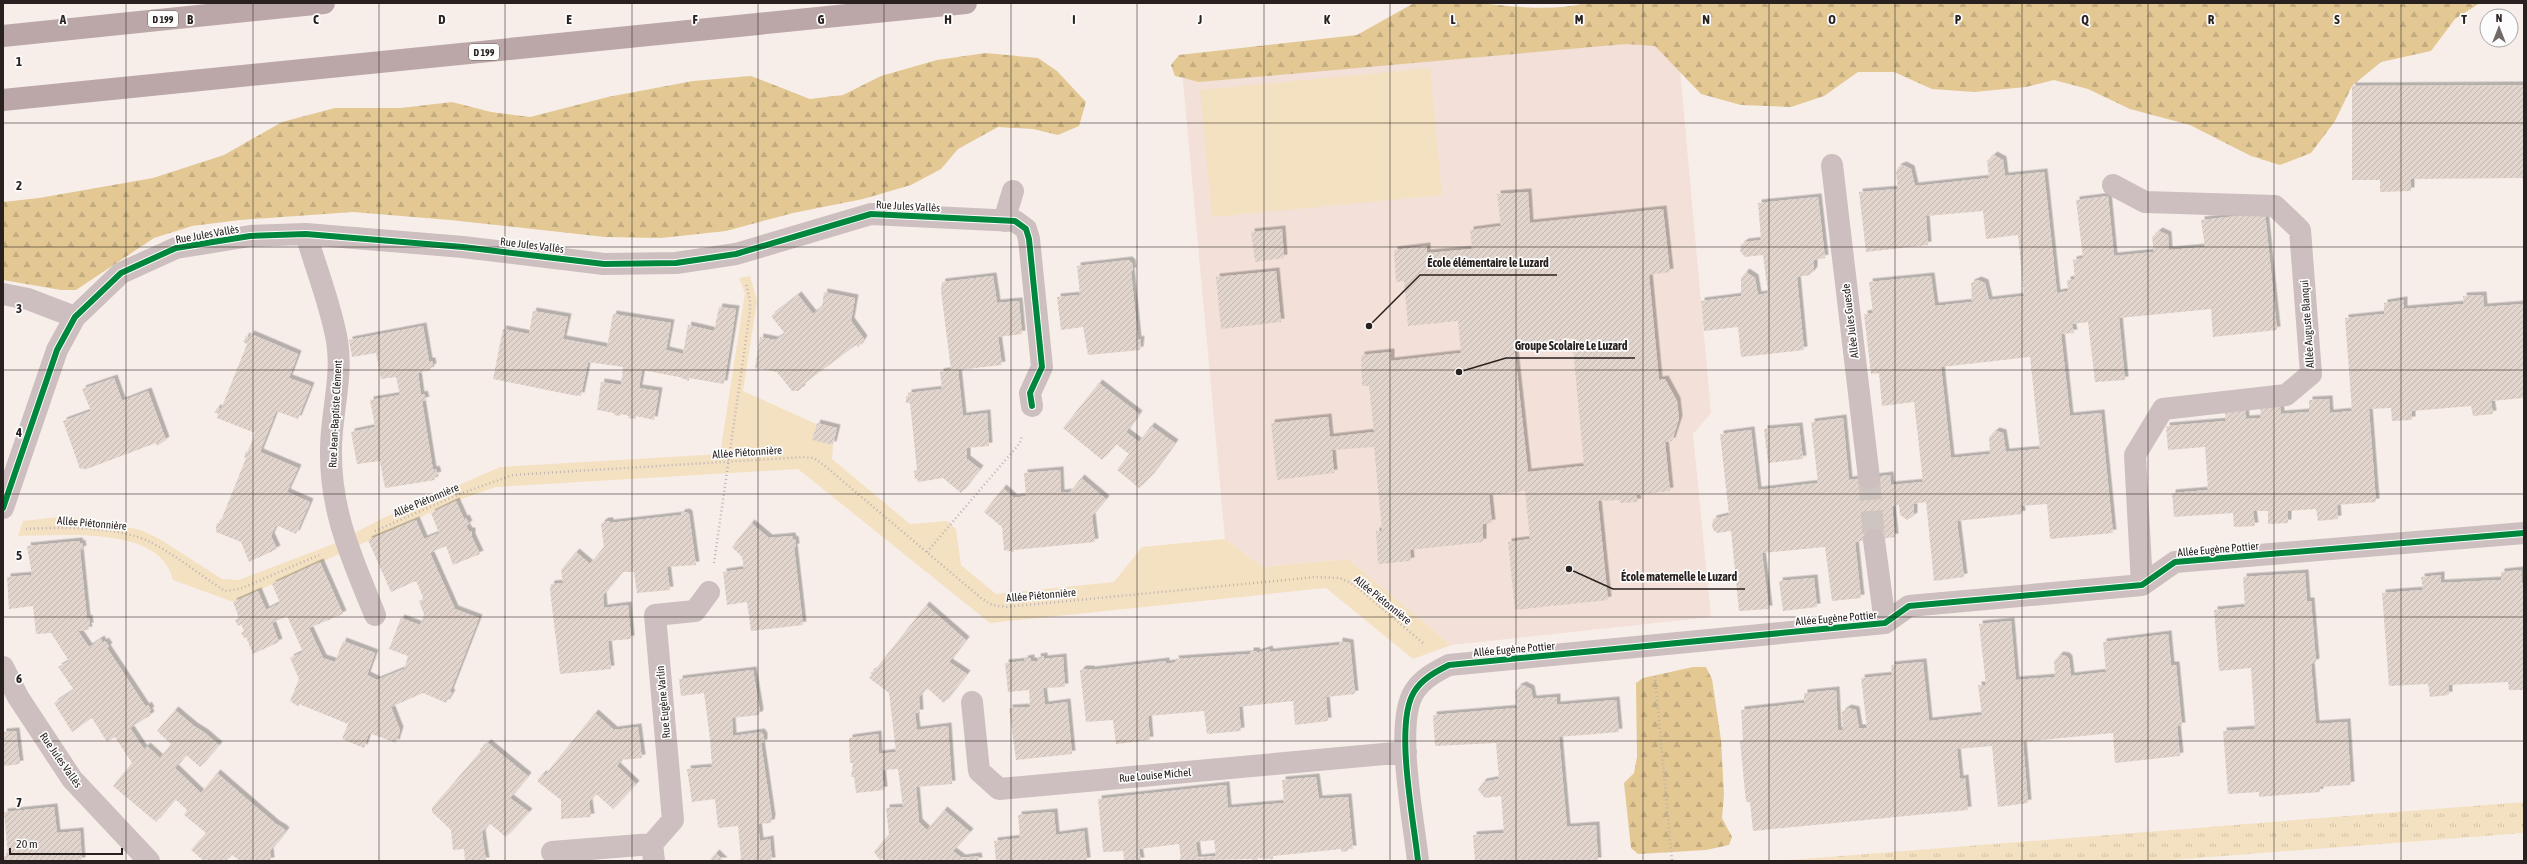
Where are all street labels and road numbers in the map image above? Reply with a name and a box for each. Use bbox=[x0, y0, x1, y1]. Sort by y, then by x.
road number: D 199 bbox=[148, 11, 178, 27]
road number: D 199 bbox=[469, 44, 499, 60]
street label: Rue Jules Vallès bbox=[876, 198, 940, 214]
street label: Rue Jules Vallès bbox=[174, 223, 240, 245]
street label: Rue Jules Vallès bbox=[499, 235, 565, 255]
street label: Allée Auguste Blanqui bbox=[2298, 280, 2316, 368]
street label: Allée Jules Guesde bbox=[1839, 283, 1861, 359]
street label: Rue Jean-Baptiste Clément bbox=[326, 360, 344, 468]
street label: Allée Piétonnière bbox=[712, 444, 782, 460]
street label: Allée Piétonnière bbox=[391, 481, 461, 519]
street label: Allée Piétonnière bbox=[57, 514, 127, 532]
street label: Allée Eugène Pottier bbox=[2177, 539, 2260, 559]
street label: Allée Piétonnière bbox=[1352, 573, 1414, 627]
street label: Allée Piétonnière bbox=[1006, 586, 1076, 604]
street label: Allée Eugène Pottier bbox=[1795, 608, 1878, 628]
street label: Allée Eugène Pottier bbox=[1473, 639, 1556, 659]
street label: Rue Eugène Varlin bbox=[654, 665, 672, 739]
street label: Rue Jules Vallès bbox=[38, 730, 84, 790]
street label: Rue Louise Michel bbox=[1119, 766, 1192, 784]

